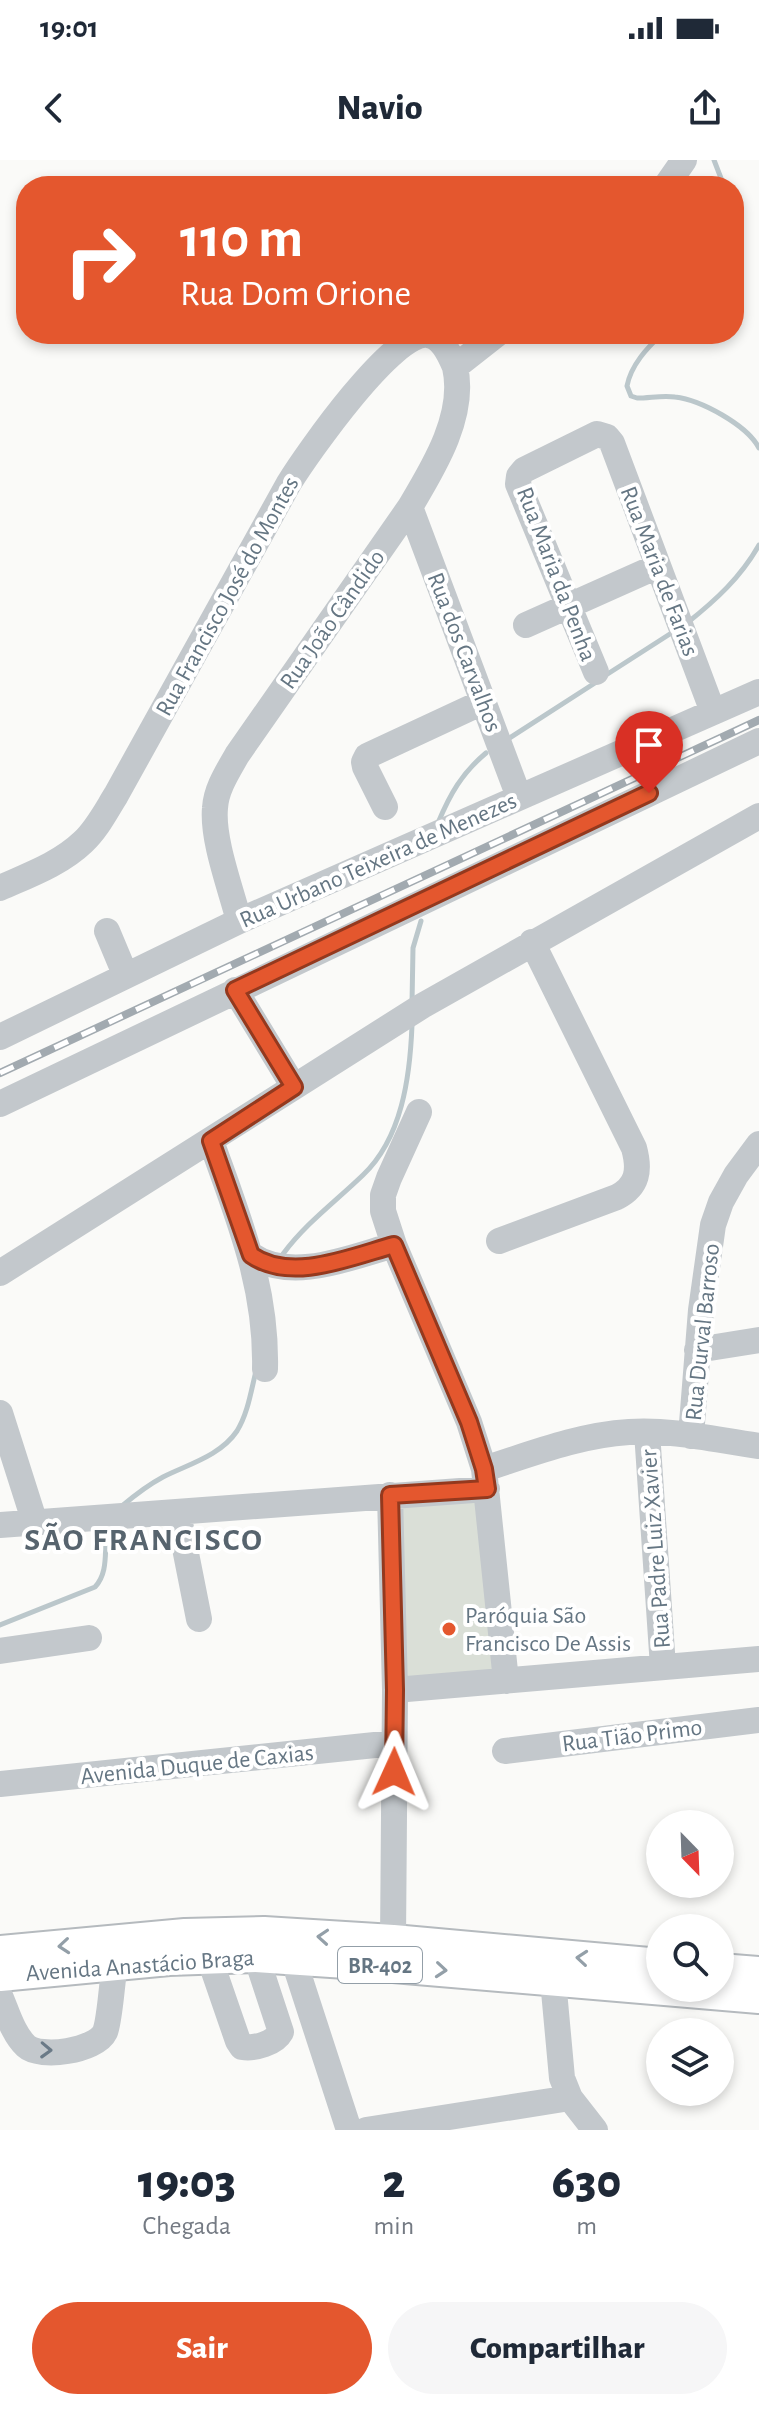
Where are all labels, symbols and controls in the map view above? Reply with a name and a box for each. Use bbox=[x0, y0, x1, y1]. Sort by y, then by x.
text: 19:01 bbox=[40, 13, 99, 43]
icon: back bbox=[32, 86, 76, 130]
icon: share bbox=[683, 86, 727, 130]
text: Navio bbox=[336, 90, 423, 126]
icon: right bbox=[48, 208, 152, 312]
text: 110 m bbox=[180, 211, 303, 267]
text: Rua Dom Orione bbox=[180, 276, 411, 312]
street label: Rua Francisco José do Montes bbox=[152, 473, 304, 720]
street label: Rua Maria de Farias bbox=[616, 483, 702, 660]
street label: Rua Maria da Penha bbox=[512, 484, 600, 665]
street label: Rua João Cândido bbox=[276, 546, 390, 694]
street label: Rua dos Carvalhos bbox=[423, 569, 505, 735]
pin bbox=[615, 711, 683, 793]
icon: arrive bbox=[627, 723, 671, 767]
street label: Rua Urbano Teixeira de Menezes bbox=[236, 789, 520, 933]
street label: Rua Durval Barroso bbox=[682, 1242, 724, 1422]
street label: Rua Padre Luiz Xavier bbox=[637, 1448, 675, 1649]
district label: SÃO FRANCISCO bbox=[24, 1522, 264, 1556]
place label: Paróquia São Francisco De Assis bbox=[465, 1604, 631, 1656]
marker: Paróquia São Francisco De Assis bbox=[440, 1620, 458, 1638]
street label: Rua Tião Primo bbox=[561, 1715, 704, 1757]
position arrow bbox=[352, 1730, 436, 1814]
street label: Avenida Duque de Caxias bbox=[79, 1741, 315, 1789]
north arrow bbox=[646, 1810, 734, 1898]
map controls bbox=[646, 1810, 734, 2106]
button: search bbox=[646, 1914, 734, 2002]
one-way arrow bbox=[316, 1929, 329, 1946]
one-way arrow bbox=[57, 1937, 70, 1954]
street label: Avenida Anastácio Braga bbox=[25, 1946, 255, 1986]
road number: BR-402 bbox=[338, 1947, 422, 1983]
one-way arrow bbox=[575, 1950, 588, 1967]
one-way arrow bbox=[435, 1961, 448, 1978]
button: layers bbox=[646, 2018, 734, 2106]
one-way arrow bbox=[41, 2042, 53, 2059]
text: 19:03 bbox=[138, 2159, 236, 2207]
text: 2 bbox=[382, 2159, 405, 2207]
text: 630 bbox=[552, 2159, 621, 2207]
text: Chegada bbox=[142, 2213, 231, 2239]
text: min bbox=[374, 2213, 414, 2239]
text: m bbox=[576, 2213, 597, 2239]
button: Sair bbox=[32, 2302, 372, 2394]
button: Compartilhar bbox=[388, 2302, 727, 2394]

